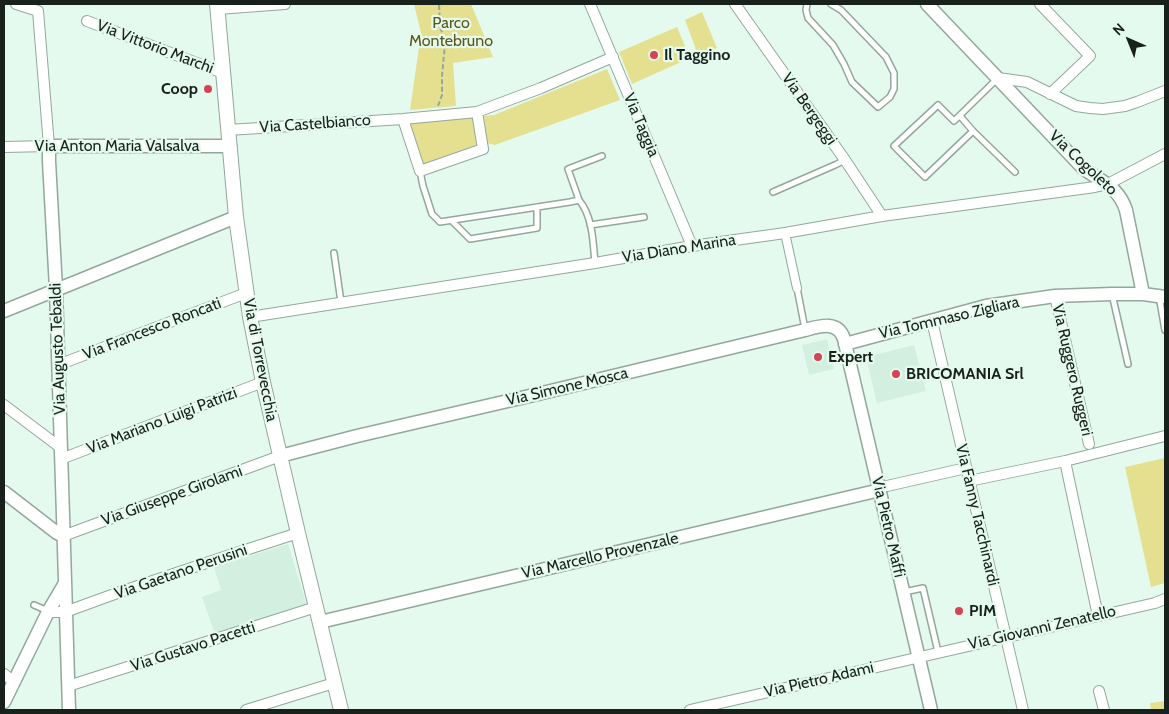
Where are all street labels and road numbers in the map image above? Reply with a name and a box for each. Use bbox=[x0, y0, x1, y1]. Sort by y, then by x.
street label: Via Vittorio Marchi bbox=[94, 16, 216, 78]
street label: Via Bergeggi bbox=[777, 69, 841, 149]
street label: Via Taggia bbox=[619, 90, 663, 160]
street label: Via Castelbianco bbox=[259, 111, 371, 137]
street label: Via Cogoleto bbox=[1045, 127, 1121, 199]
street label: Via Anton Maria Valsalva bbox=[35, 136, 199, 156]
street label: Via Diano Marina bbox=[621, 231, 737, 267]
street label: Via Augusto Tebaldi bbox=[46, 283, 70, 415]
street label: Via Tommaso Zigliara bbox=[877, 293, 1021, 343]
street label: Via Francesco Roncati bbox=[80, 294, 224, 364]
street label: Via di Torrevecchia bbox=[239, 297, 281, 423]
street label: Via Ruggero Ruggeri bbox=[1047, 302, 1097, 438]
street label: Via Simone Mosca bbox=[504, 364, 630, 410]
street label: Via Mariano Luigi Patrizi bbox=[84, 383, 240, 459]
street label: Via Fanny Tacchinardi bbox=[951, 442, 1003, 588]
street label: Via Giuseppe Girolami bbox=[99, 462, 245, 530]
street label: Via Pietro Maffi bbox=[867, 475, 909, 579]
street label: Via Marcello Provenzale bbox=[520, 529, 680, 583]
street label: Via Gaetano Perusini bbox=[112, 540, 250, 604]
street label: Via Giovanni Zenatello bbox=[966, 602, 1118, 654]
street label: Via Gustavo Pacetti bbox=[128, 618, 258, 676]
street label: Via Pietro Adami bbox=[762, 658, 876, 702]

